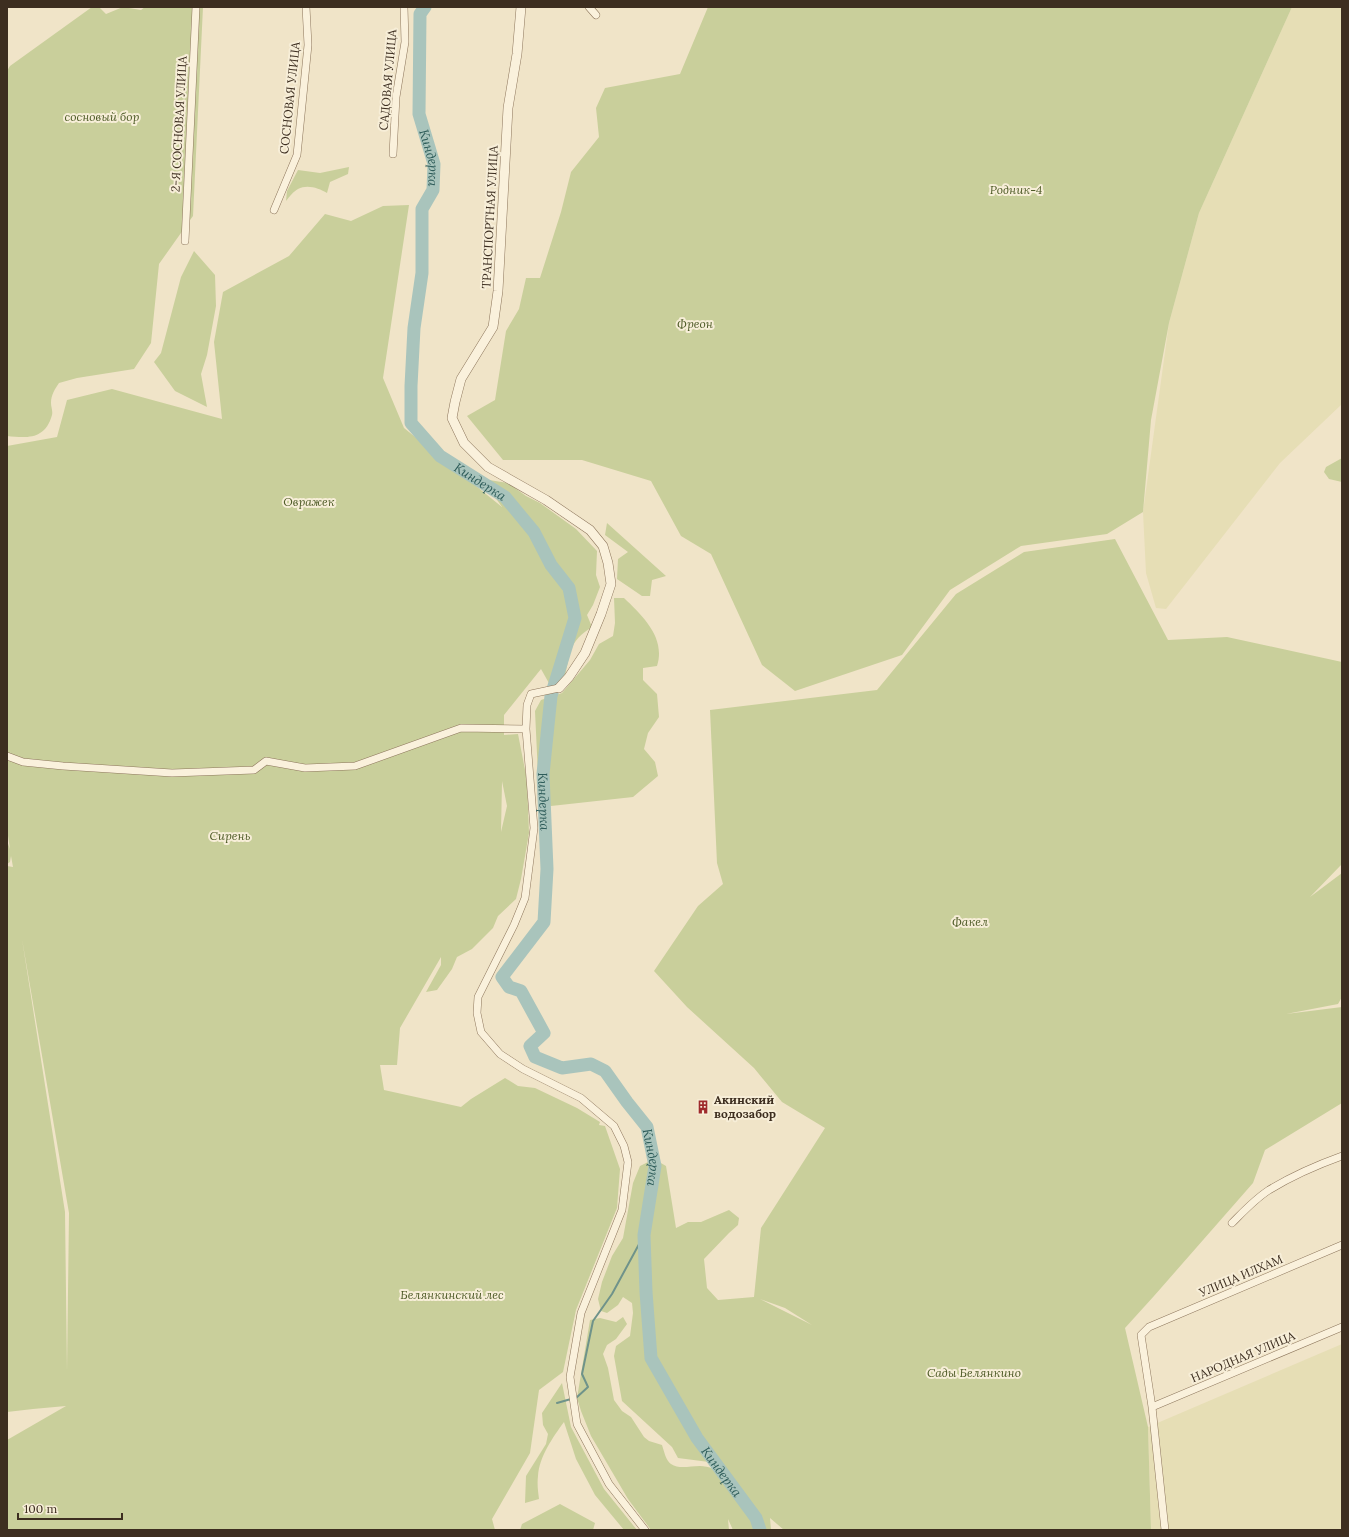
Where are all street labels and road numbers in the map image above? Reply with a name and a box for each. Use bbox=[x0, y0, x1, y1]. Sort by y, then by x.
street label: САДОВАЯ УЛИЦА bbox=[376, 28, 399, 131]
street label: СОСНОВАЯ УЛИЦА bbox=[276, 41, 303, 155]
street label: 2-Я СОСНОВАЯ УЛИЦА bbox=[167, 55, 190, 192]
street label: ТРАНСПОРТНАЯ УЛИЦА bbox=[478, 145, 501, 289]
street label: УЛИЦА ИЛХАМ bbox=[1196, 1251, 1285, 1300]
street label: НАРОДНАЯ УЛИЦА bbox=[1188, 1328, 1298, 1385]

